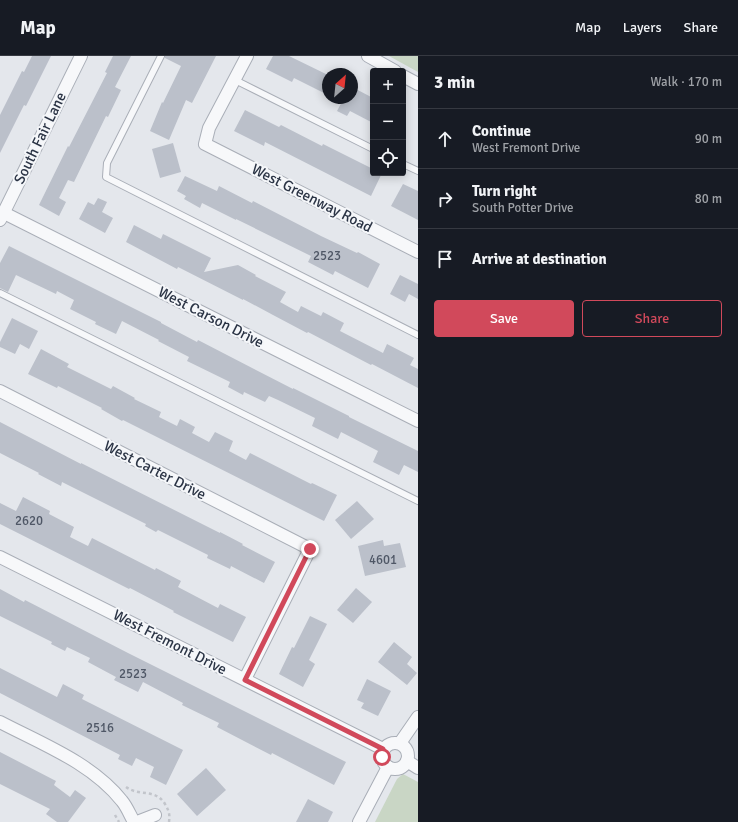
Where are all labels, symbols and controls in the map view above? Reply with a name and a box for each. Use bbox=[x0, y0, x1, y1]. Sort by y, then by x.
text: Map bbox=[20, 16, 56, 40]
text: Map bbox=[575, 19, 601, 36]
text: Layers bbox=[623, 19, 662, 36]
text: Share bbox=[684, 19, 718, 36]
north arrow bbox=[322, 68, 358, 104]
map controls bbox=[370, 68, 406, 176]
button: + bbox=[370, 68, 406, 104]
text: 3 min bbox=[434, 72, 475, 93]
text: Walk · 170 m bbox=[651, 74, 722, 90]
street label: South Fair Lane bbox=[10, 89, 70, 187]
button: − bbox=[370, 104, 406, 140]
text: Continue bbox=[472, 122, 531, 140]
icon: ahead bbox=[434, 128, 456, 150]
text: 90 m bbox=[695, 131, 722, 147]
button: locate bbox=[370, 140, 406, 176]
text: West Fremont Drive bbox=[472, 140, 580, 156]
street label: West Greenway Road bbox=[249, 160, 375, 236]
text: Turn right bbox=[472, 182, 537, 200]
icon: right bbox=[434, 188, 456, 210]
text: 80 m bbox=[695, 191, 722, 207]
text: South Potter Drive bbox=[472, 200, 573, 216]
house number: 2523 bbox=[313, 248, 341, 264]
icon: arrive bbox=[434, 248, 456, 270]
text: Arrive at destination bbox=[472, 250, 607, 268]
street label: West Carson Drive bbox=[155, 283, 267, 351]
button: Save bbox=[434, 300, 574, 337]
button: Share bbox=[582, 300, 722, 337]
street label: West Carter Drive bbox=[101, 437, 209, 503]
house number: 2620 bbox=[15, 513, 43, 529]
route end bbox=[301, 540, 319, 558]
house number: 4601 bbox=[369, 552, 397, 568]
street label: West Fremont Drive bbox=[110, 606, 230, 678]
house number: 2523 bbox=[119, 666, 147, 682]
house number: 2516 bbox=[86, 720, 114, 736]
route start bbox=[373, 748, 391, 766]

